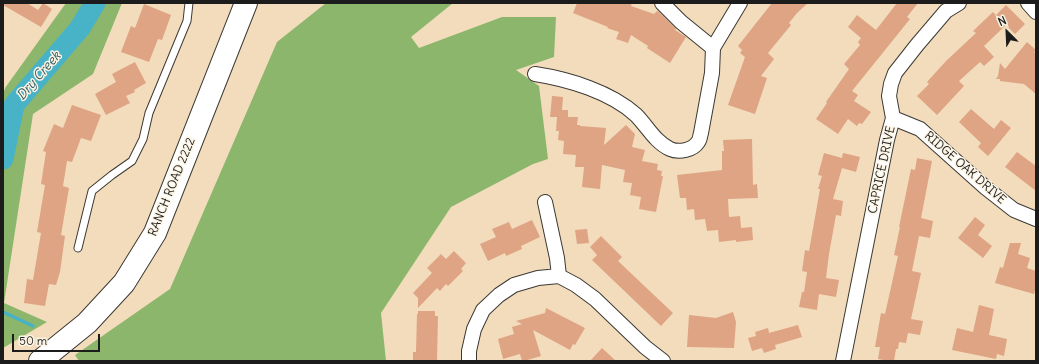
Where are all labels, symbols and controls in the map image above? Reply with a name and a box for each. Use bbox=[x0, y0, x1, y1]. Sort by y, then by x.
north arrow bbox=[987, 12, 1027, 52]
text: N bbox=[996, 13, 1008, 29]
water label: Dry Creek bbox=[14, 49, 64, 103]
street label: CAPRICE DRIVE bbox=[866, 125, 898, 215]
street label: RIDGE OAK DRIVE bbox=[921, 129, 1009, 207]
street label: RANCH ROAD 2222 bbox=[146, 136, 198, 238]
scale bar bbox=[14, 326, 102, 352]
text: 50 m bbox=[19, 333, 47, 348]

